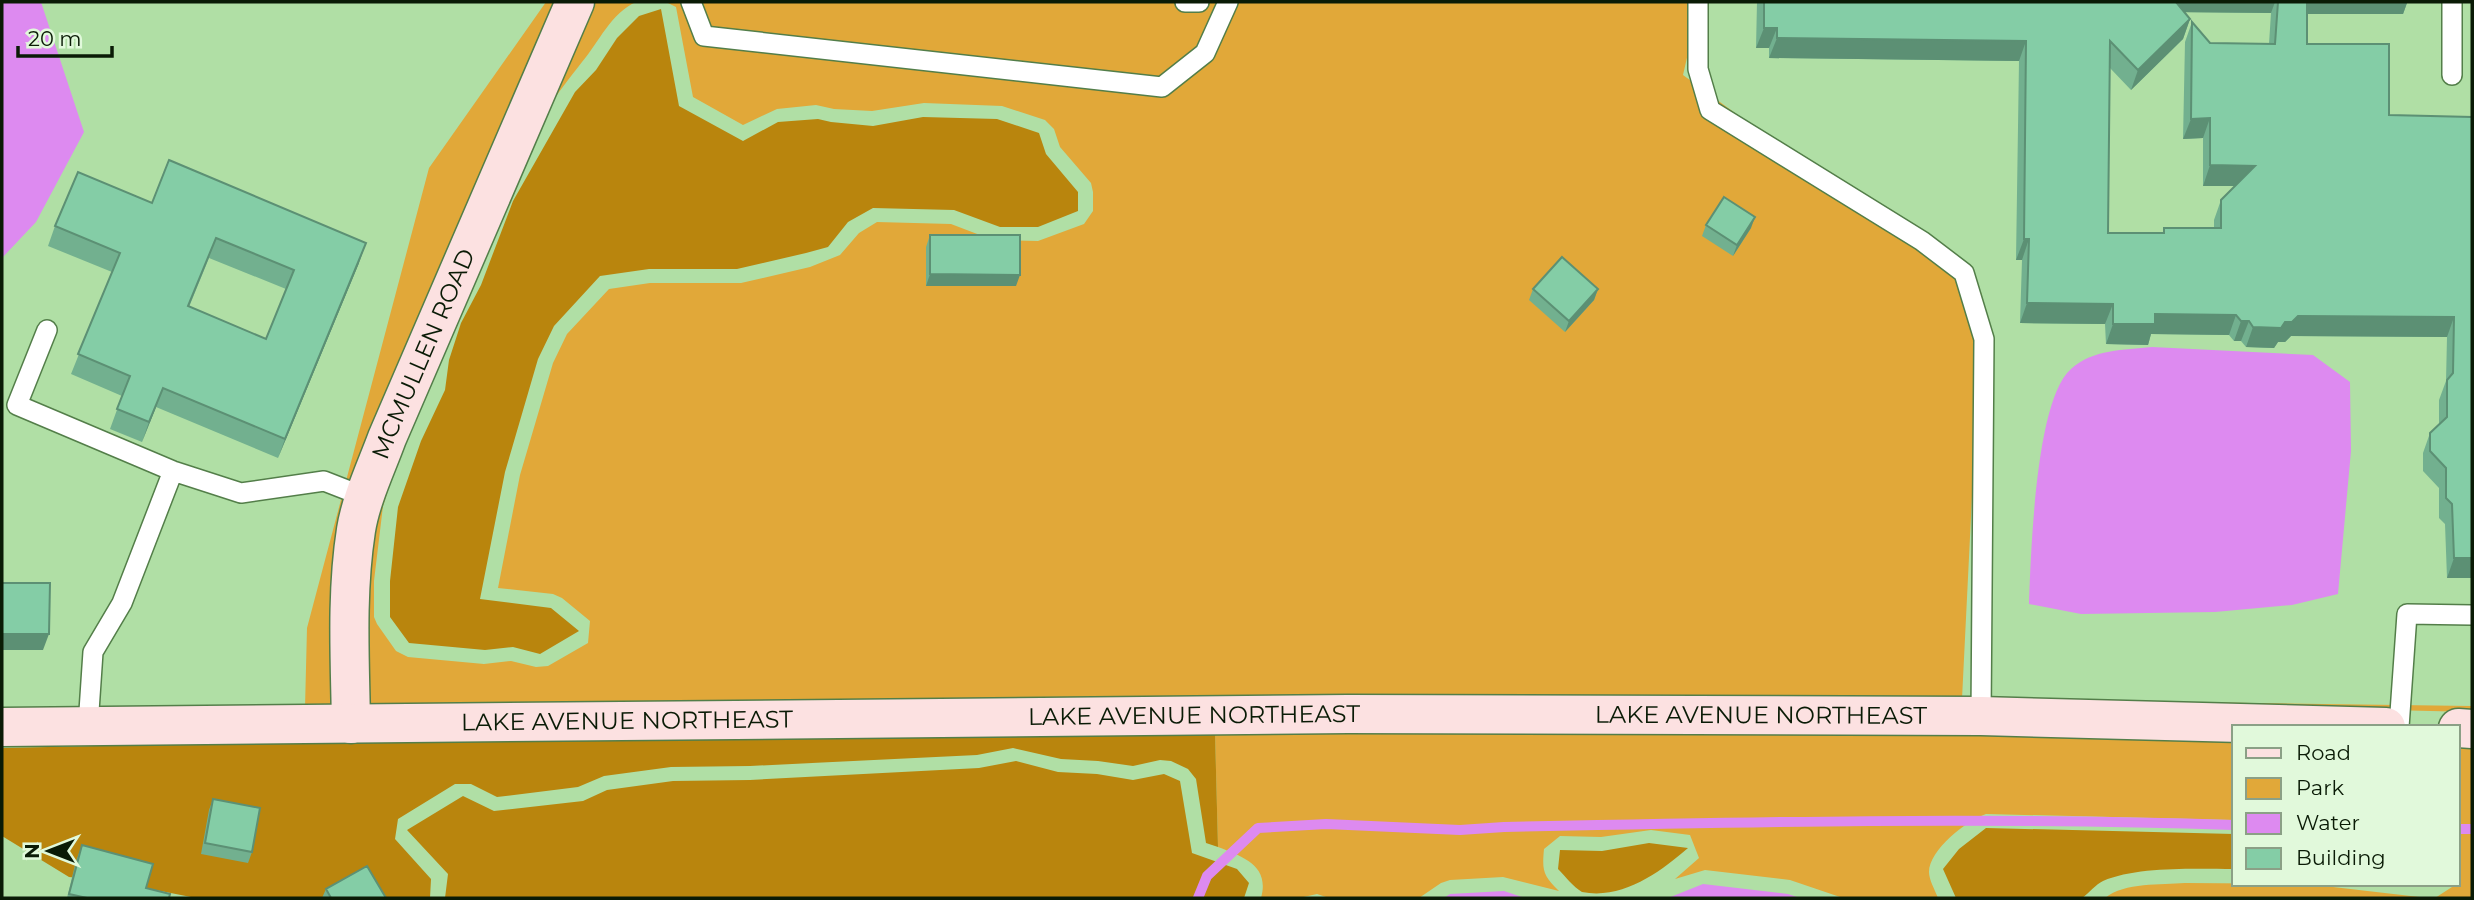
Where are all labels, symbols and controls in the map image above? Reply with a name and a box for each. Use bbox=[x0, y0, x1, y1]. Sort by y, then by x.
scale bar bbox=[18, 14, 112, 58]
text: 20 m bbox=[28, 26, 82, 51]
street label: MCMULLEN ROAD bbox=[365, 244, 481, 463]
street label: LAKE AVENUE NORTHEAST bbox=[1028, 699, 1360, 731]
street label: LAKE AVENUE NORTHEAST bbox=[1595, 700, 1927, 730]
street label: LAKE AVENUE NORTHEAST bbox=[461, 704, 793, 737]
legend bbox=[2232, 725, 2460, 886]
text: Road bbox=[2296, 740, 2351, 765]
text: Park bbox=[2296, 775, 2344, 800]
text: Water bbox=[2296, 810, 2360, 835]
north arrow bbox=[14, 816, 84, 886]
text: N bbox=[21, 843, 44, 859]
text: Building bbox=[2296, 845, 2386, 870]

